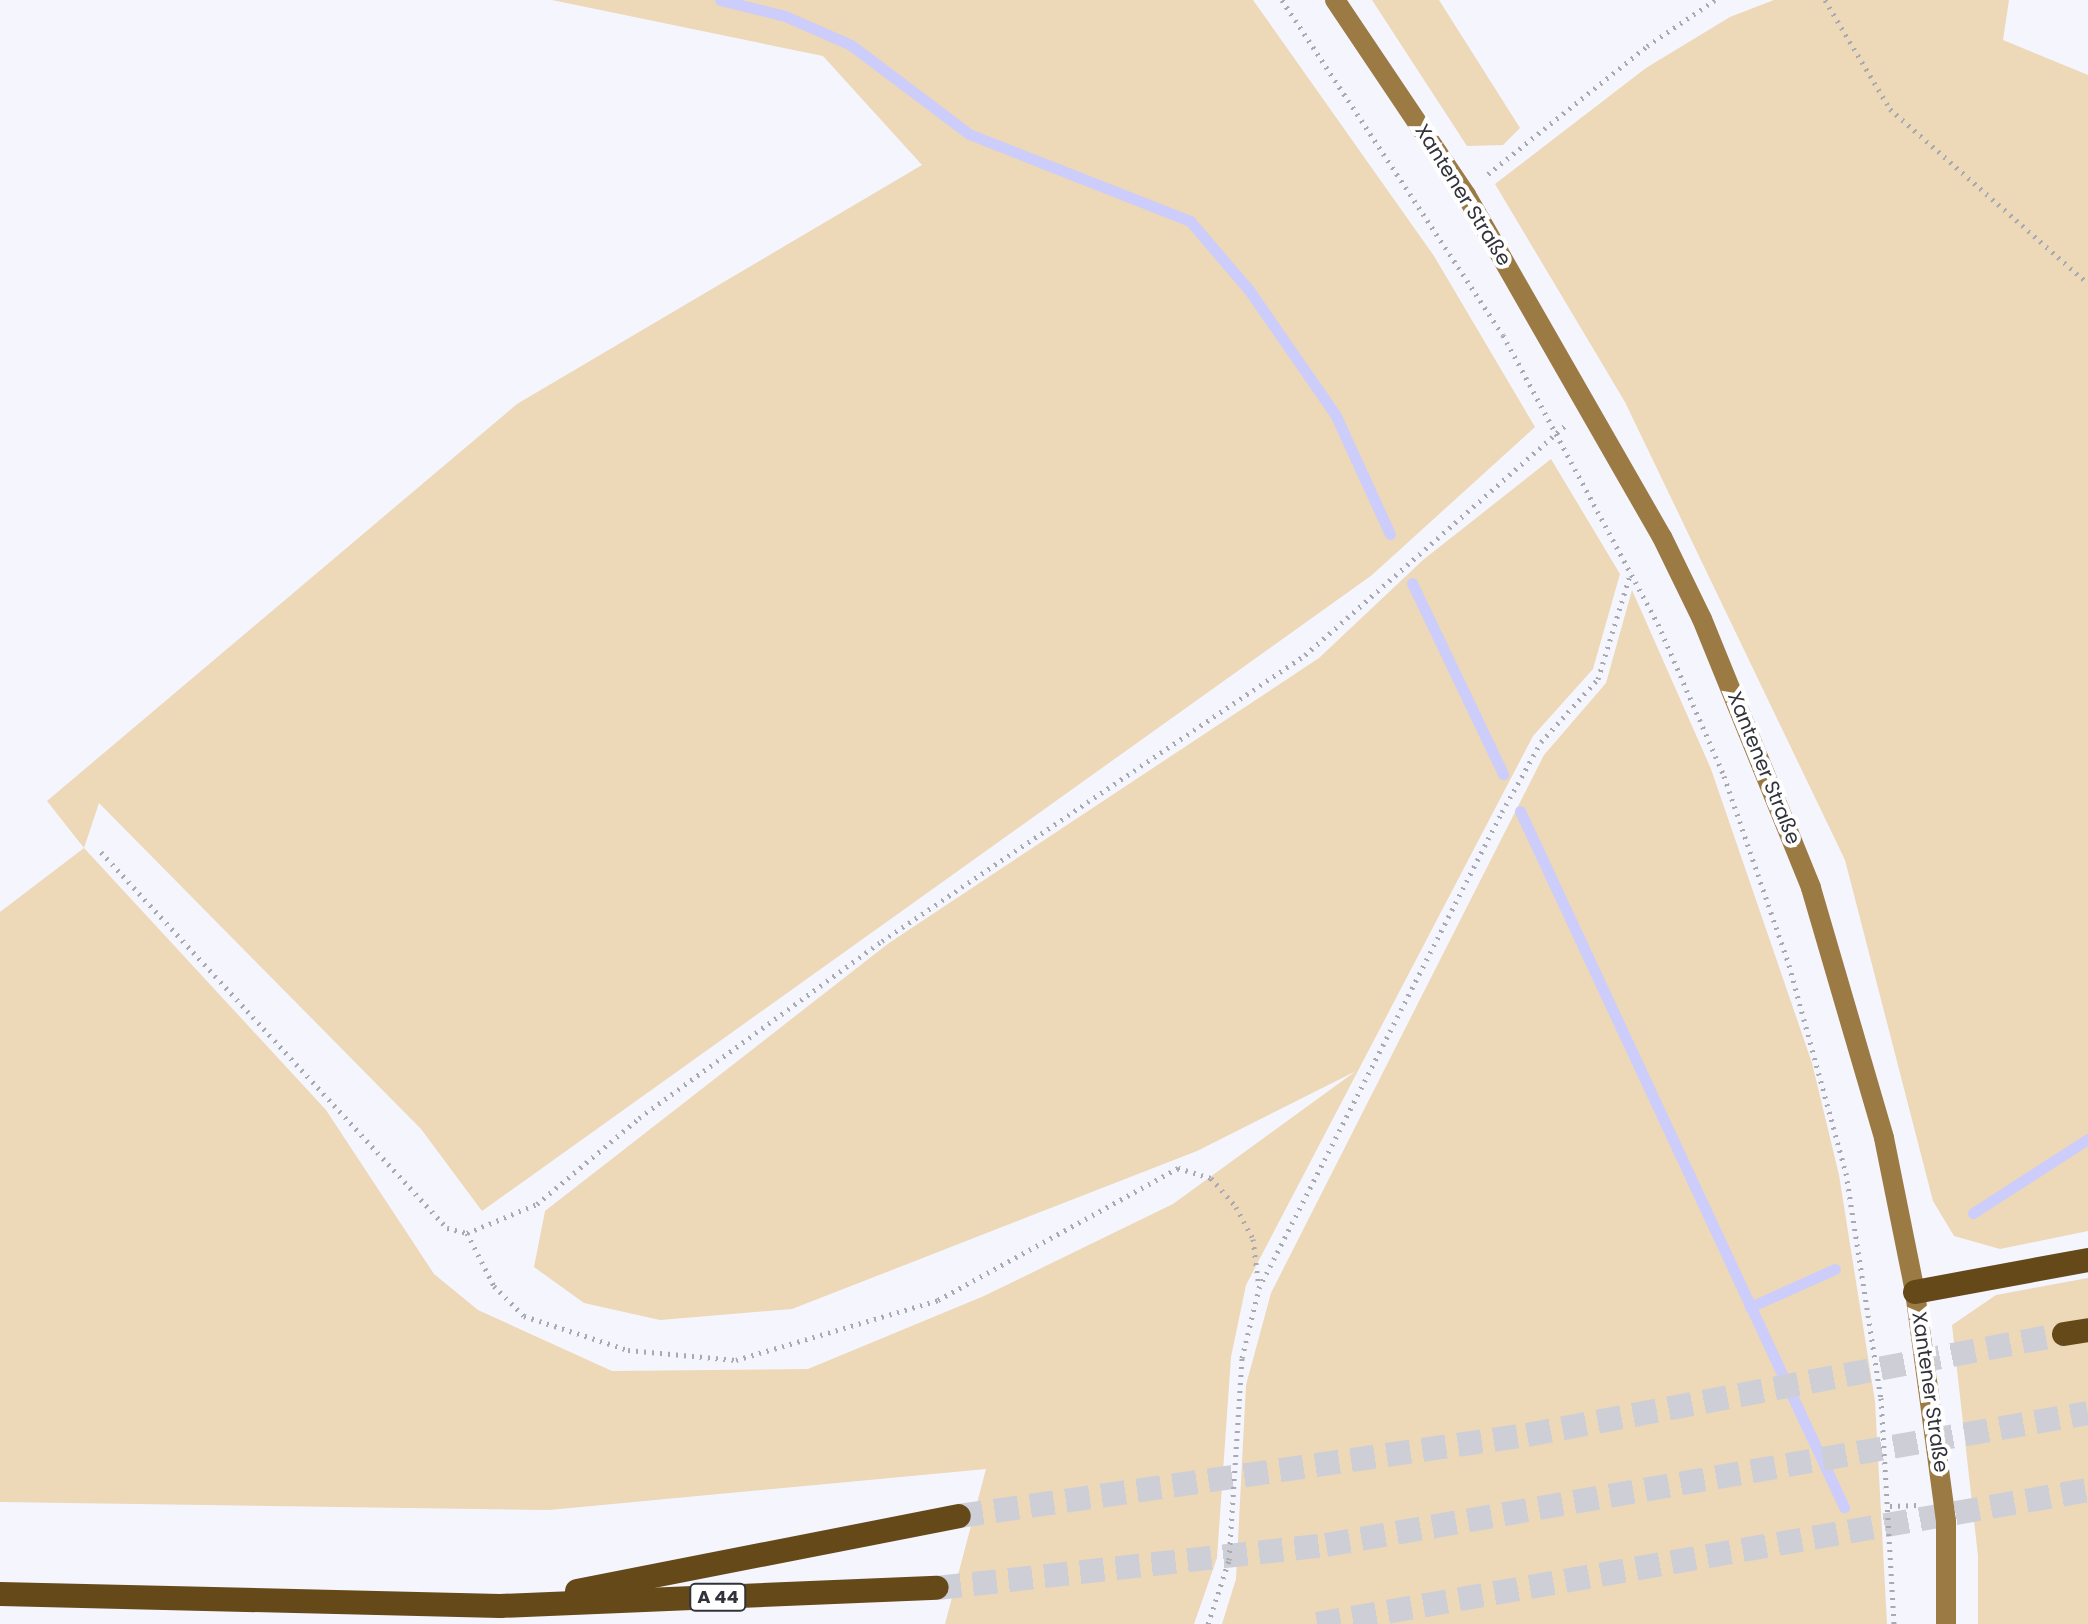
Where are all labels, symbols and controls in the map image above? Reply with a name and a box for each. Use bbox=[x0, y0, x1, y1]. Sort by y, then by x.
street label: Xantener Straße bbox=[1410, 120, 1516, 270]
street label: Xantener Straße bbox=[1722, 688, 1806, 848]
street label: Xantener Straße bbox=[1907, 1310, 1953, 1474]
road number: A 44 bbox=[688, 1583, 748, 1611]

